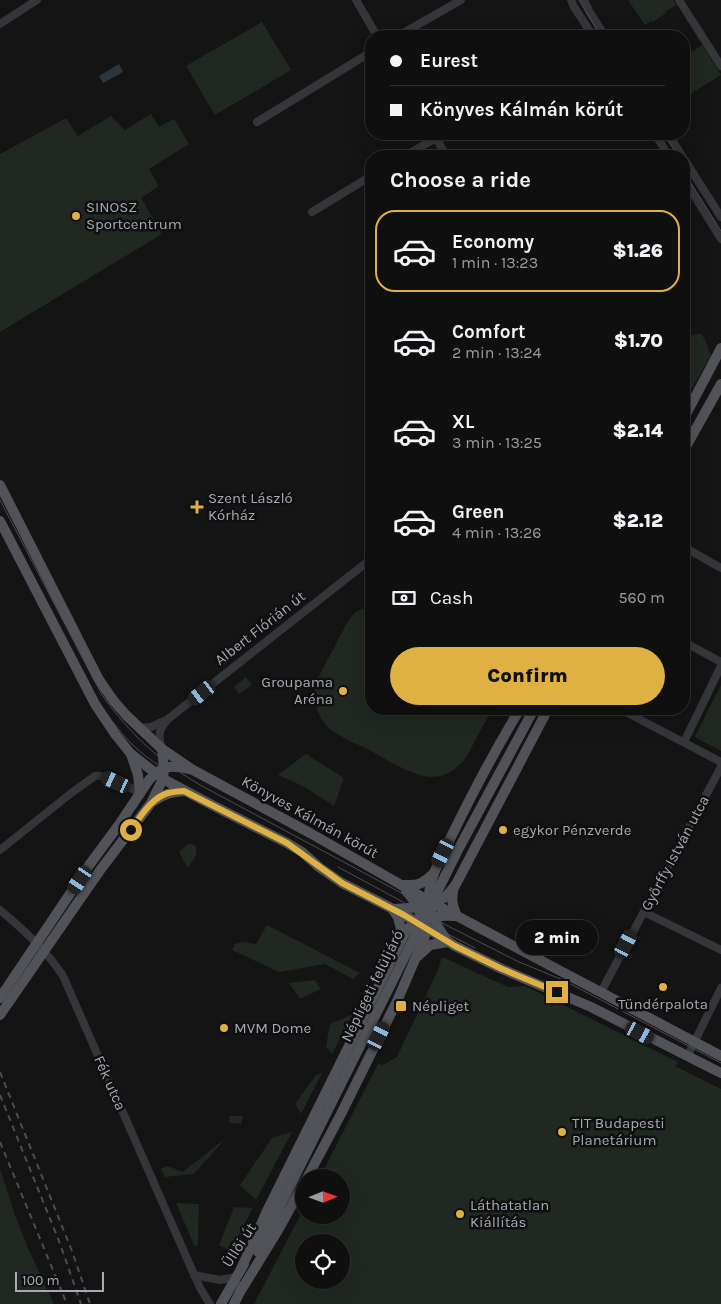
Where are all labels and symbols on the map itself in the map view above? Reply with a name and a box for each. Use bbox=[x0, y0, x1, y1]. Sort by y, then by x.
place label: SINOSZ Sportcentrum bbox=[86, 198, 182, 233]
marker: SINOSZ Sportcentrum bbox=[70, 210, 82, 222]
place label: Szent László Kórház bbox=[208, 489, 293, 524]
marker: Szent László Kórház bbox=[190, 500, 204, 514]
street label: Albert Flórián út bbox=[211, 587, 309, 669]
place label: Groupama Aréna bbox=[261, 673, 333, 708]
car bbox=[185, 678, 218, 708]
marker: Groupama Aréna bbox=[337, 685, 349, 697]
car bbox=[99, 769, 132, 795]
street label: Könyves Kálmán körút bbox=[239, 772, 382, 862]
street label: Győrffy István utca bbox=[637, 792, 713, 914]
route start bbox=[120, 819, 142, 841]
place label: egykor Pénzverde bbox=[513, 821, 631, 839]
marker: egykor Pénzverde bbox=[497, 824, 509, 836]
car bbox=[429, 836, 456, 870]
car bbox=[65, 863, 94, 897]
callout: 2 min bbox=[516, 920, 598, 954]
street label: Népligeti felüljáró bbox=[337, 927, 407, 1045]
car bbox=[612, 927, 639, 961]
route end bbox=[546, 981, 568, 1003]
marker: Tündérpalota bbox=[657, 981, 669, 993]
place label: Tündérpalota bbox=[618, 995, 708, 1013]
place label: Népliget bbox=[412, 997, 470, 1015]
marker: Népliget bbox=[394, 999, 408, 1013]
place label: MVM Dome bbox=[234, 1019, 311, 1037]
car bbox=[365, 1019, 392, 1053]
car bbox=[623, 1019, 656, 1047]
marker: MVM Dome bbox=[218, 1022, 230, 1034]
street label: Fék utca bbox=[90, 1053, 130, 1113]
place label: TIT Budapesti Planetárium bbox=[572, 1114, 665, 1149]
marker: TIT Budapesti Planetárium bbox=[556, 1126, 568, 1138]
north arrow bbox=[295, 1169, 350, 1224]
place label: Láthatatlan Kiállítás bbox=[470, 1196, 549, 1231]
marker: Láthatatlan Kiállítás bbox=[454, 1208, 466, 1220]
street label: Üllői út bbox=[218, 1219, 260, 1271]
scale bar bbox=[15, 1269, 104, 1292]

